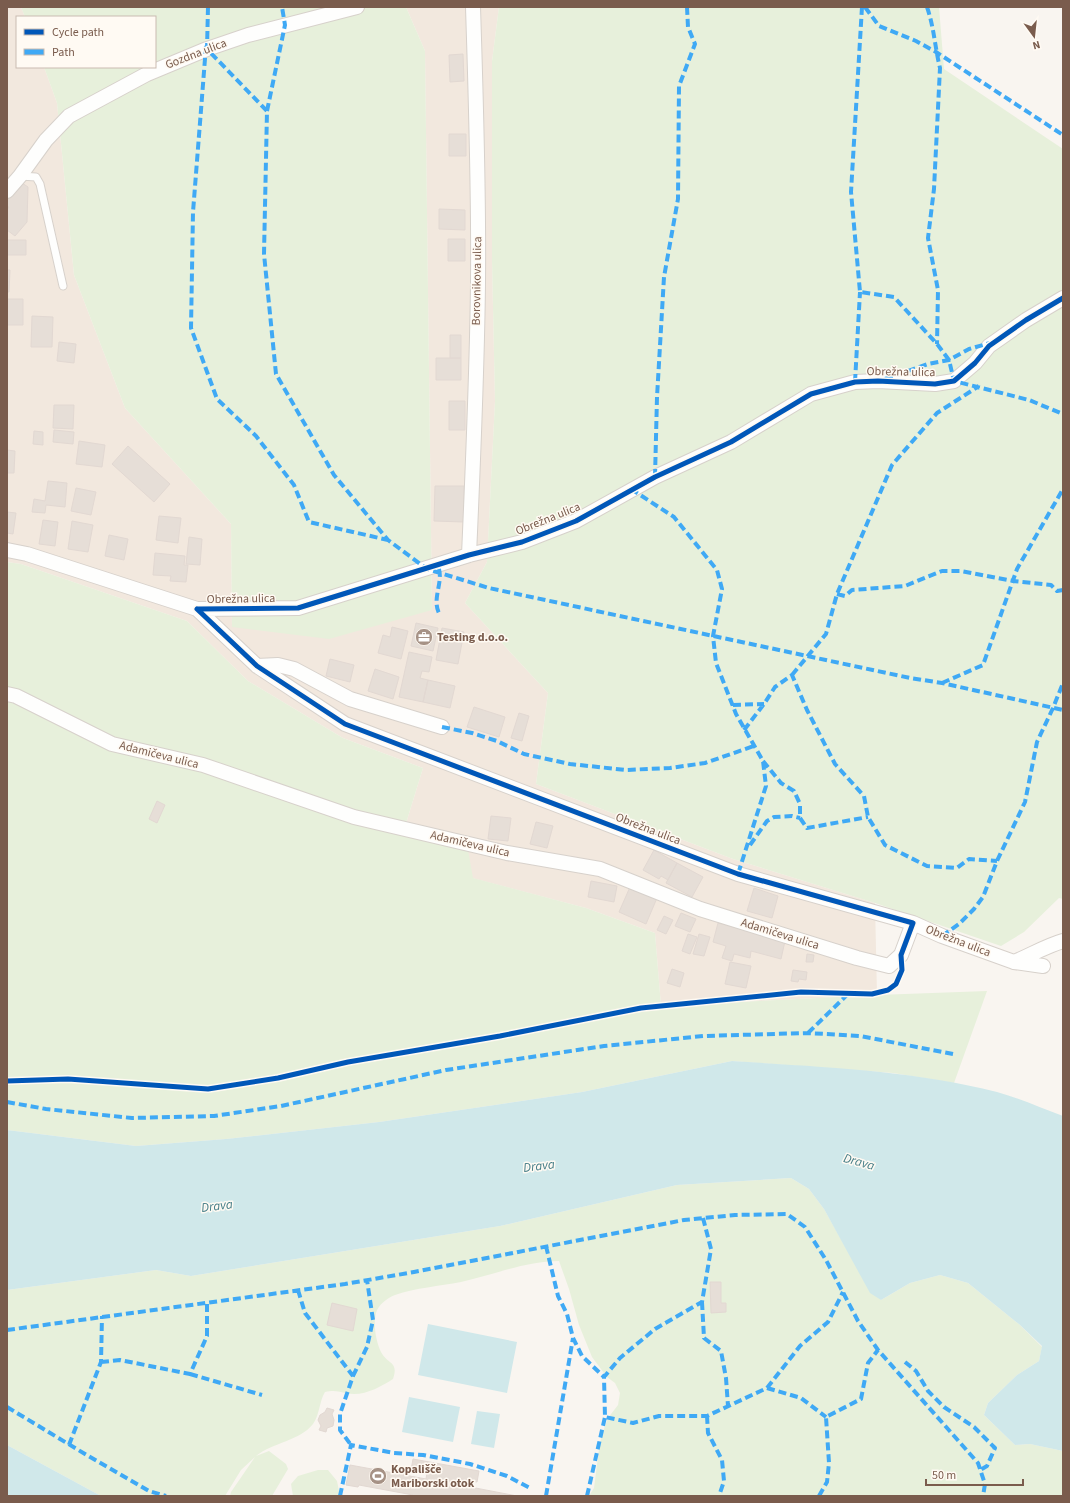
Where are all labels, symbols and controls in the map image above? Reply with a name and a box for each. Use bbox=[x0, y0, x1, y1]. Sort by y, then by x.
legend bbox=[16, 16, 156, 68]
north arrow bbox=[1014, 16, 1054, 56]
text: Cycle path bbox=[52, 24, 104, 41]
street label: Gozdna ulica bbox=[163, 35, 229, 73]
text: N bbox=[1031, 37, 1042, 53]
text: Path bbox=[52, 44, 75, 61]
street label: Borovnikova ulica bbox=[468, 236, 486, 326]
street label: Obrežna ulica bbox=[867, 363, 935, 381]
street label: Obrežna ulica bbox=[513, 498, 583, 540]
street label: Obrežna ulica bbox=[207, 590, 275, 608]
office icon: Testing d.o.o. bbox=[414, 627, 434, 647]
place label: Testing d.o.o. bbox=[437, 629, 508, 646]
street label: Adamičeva ulica bbox=[118, 737, 200, 773]
street label: Obrežna ulica bbox=[613, 809, 683, 849]
street label: Adamičeva ulica bbox=[429, 827, 511, 861]
street label: Adamičeva ulica bbox=[739, 914, 821, 954]
street label: Obrežna ulica bbox=[923, 921, 993, 961]
water label: Drava bbox=[841, 1149, 877, 1175]
water label: Drava bbox=[522, 1155, 556, 1177]
water label: Drava bbox=[200, 1195, 234, 1217]
place label: Kopališče Mariborski otok bbox=[391, 1461, 475, 1492]
scale bar bbox=[926, 1461, 1023, 1487]
sports icon: Kopališče Mariborski otok bbox=[368, 1466, 388, 1486]
text: 50 m bbox=[932, 1467, 956, 1484]

